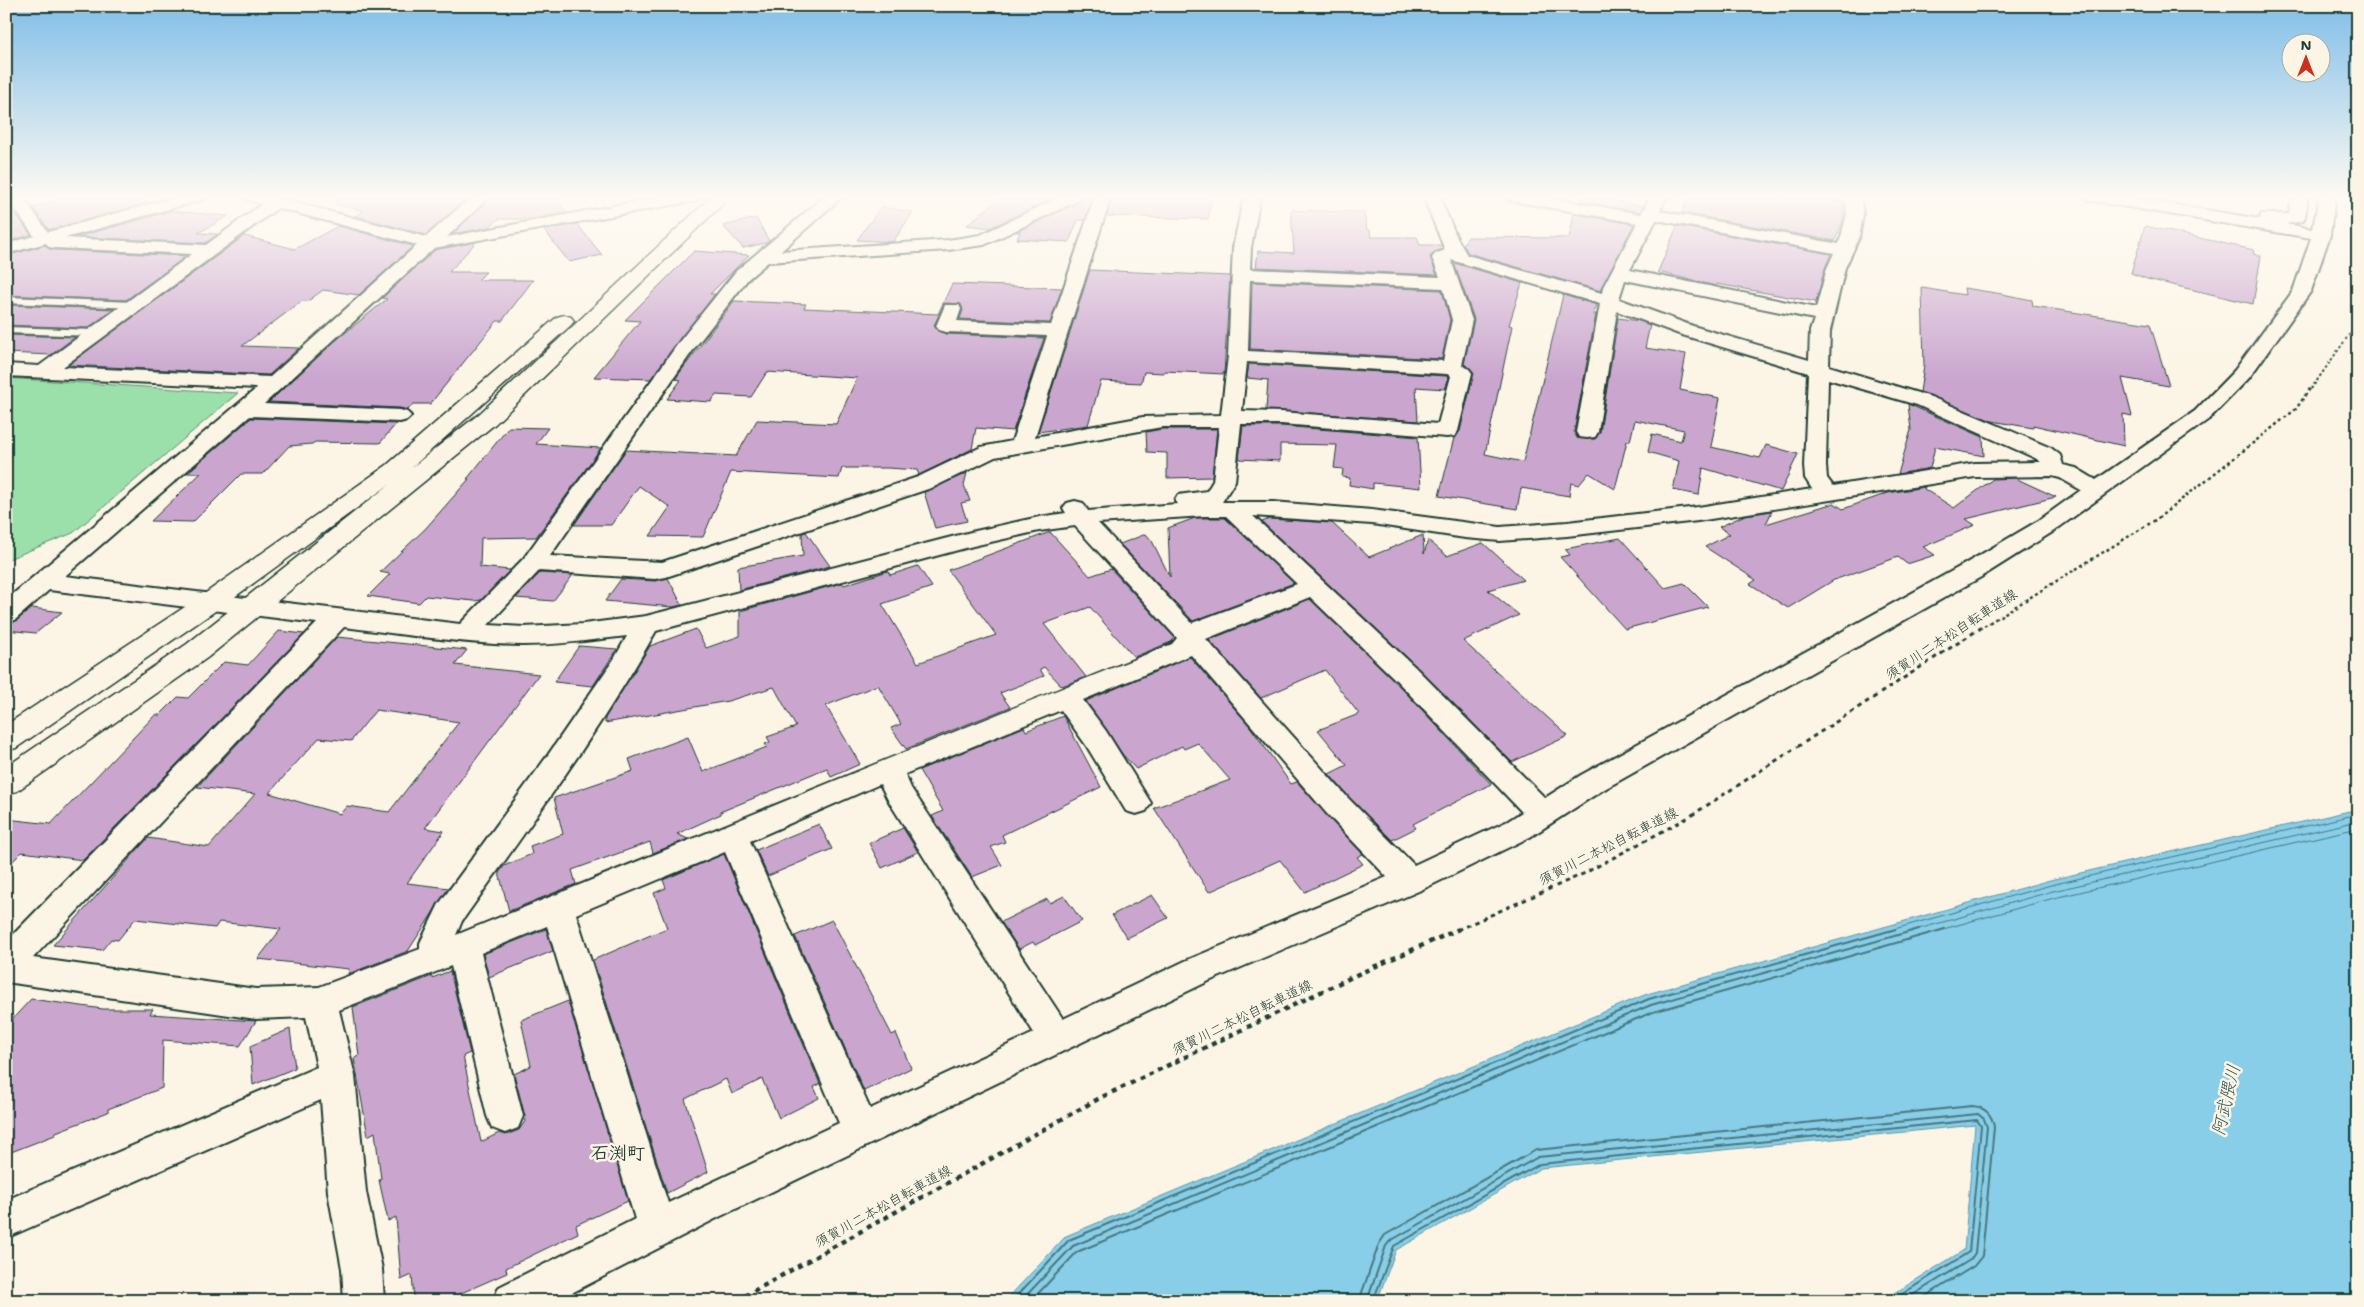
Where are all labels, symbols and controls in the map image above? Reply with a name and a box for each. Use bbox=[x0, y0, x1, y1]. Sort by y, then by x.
north arrow bbox=[2282, 32, 2332, 82]
text: N bbox=[2300, 36, 2312, 54]
street label: 須賀川二本松自転車道線 bbox=[1882, 585, 2020, 683]
street label: 須賀川二本松自転車道線 bbox=[1535, 803, 1681, 889]
street label: 須賀川二本松自転車道線 bbox=[1169, 975, 1315, 1059]
water label: 阿武隈川 bbox=[2206, 1062, 2246, 1138]
district label: 石渕町 bbox=[591, 1141, 645, 1165]
street label: 須賀川二本松自転車道線 bbox=[811, 1161, 955, 1251]

